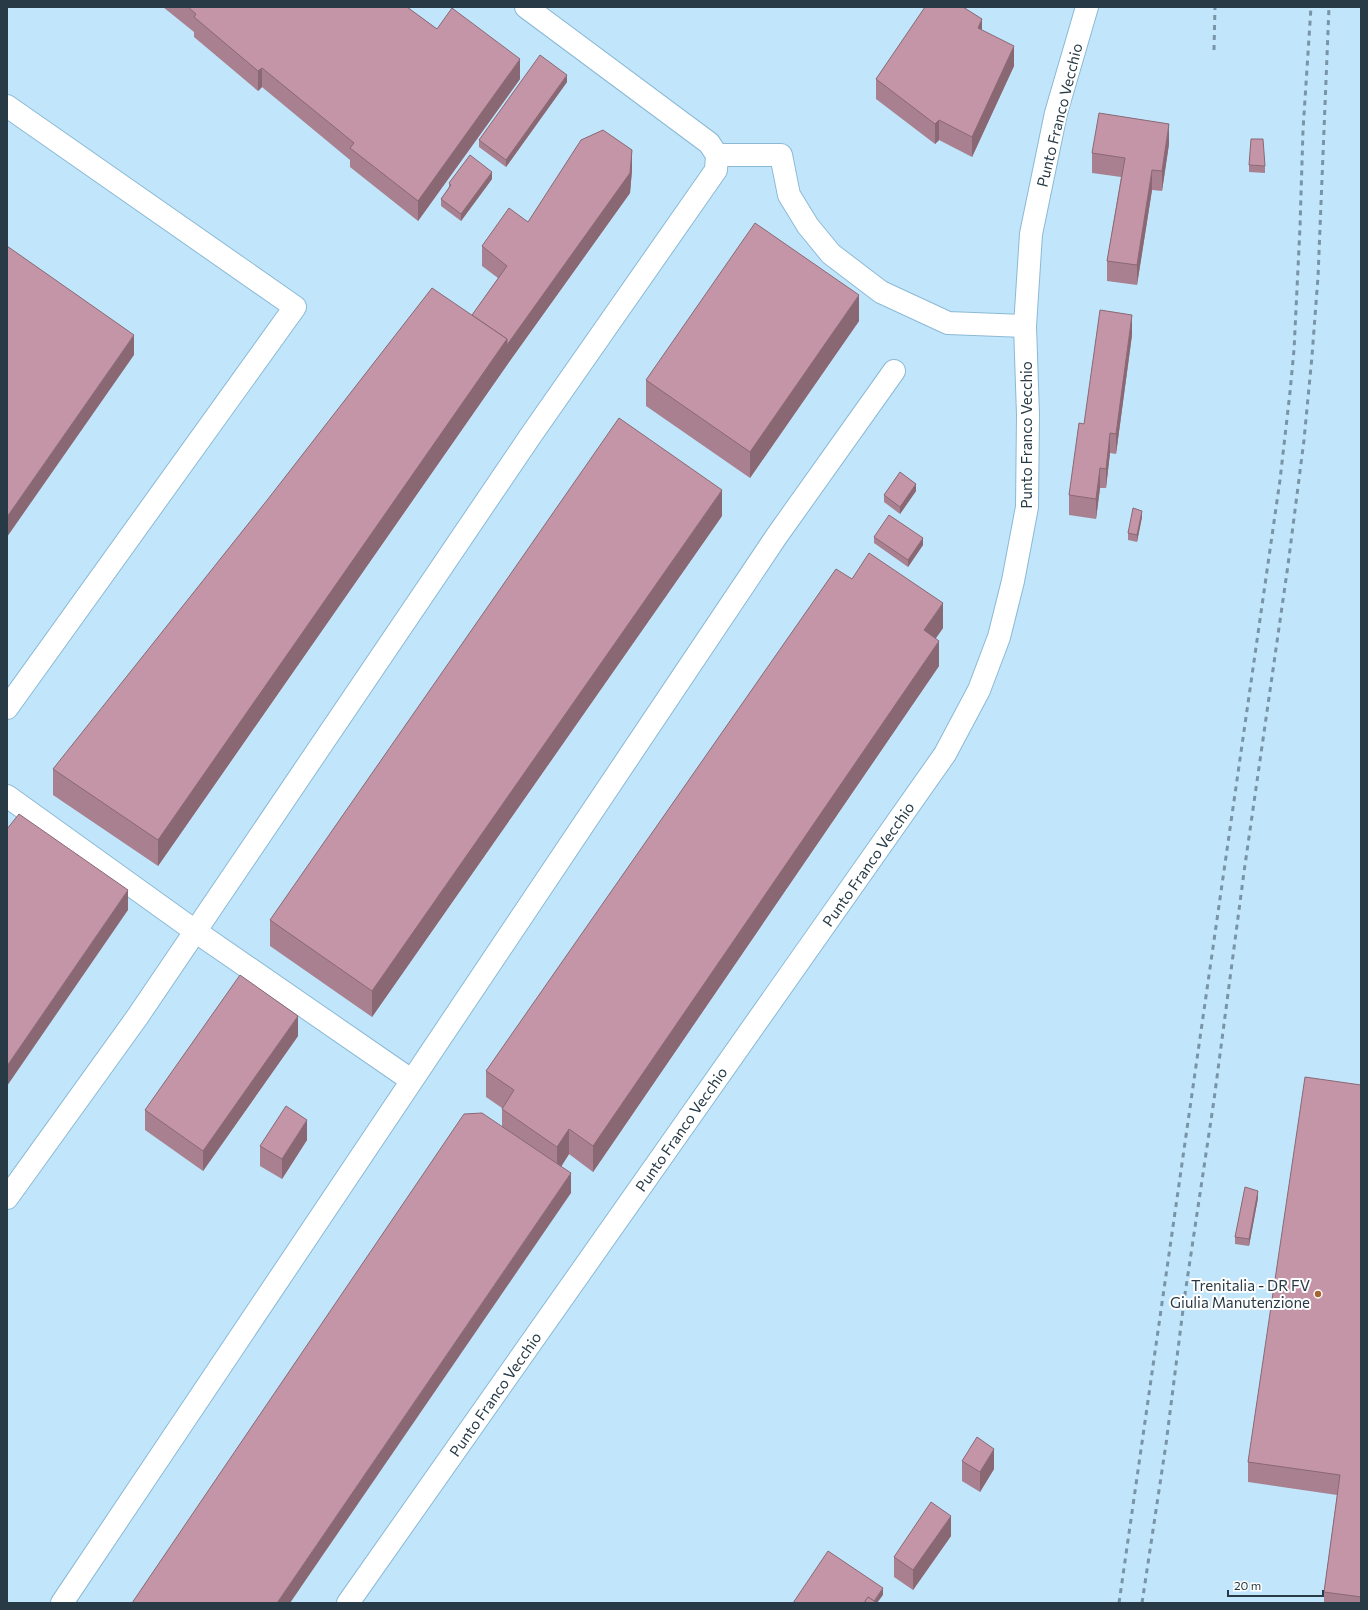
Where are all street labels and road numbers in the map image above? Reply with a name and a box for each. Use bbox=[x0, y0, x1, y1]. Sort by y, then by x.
street label: Punto Franco Vecchio bbox=[1032, 41, 1086, 189]
street label: Punto Franco Vecchio bbox=[1017, 361, 1035, 509]
street label: Punto Franco Vecchio bbox=[818, 798, 918, 930]
street label: Punto Franco Vecchio bbox=[631, 1063, 731, 1195]
street label: Punto Franco Vecchio bbox=[445, 1328, 545, 1460]

